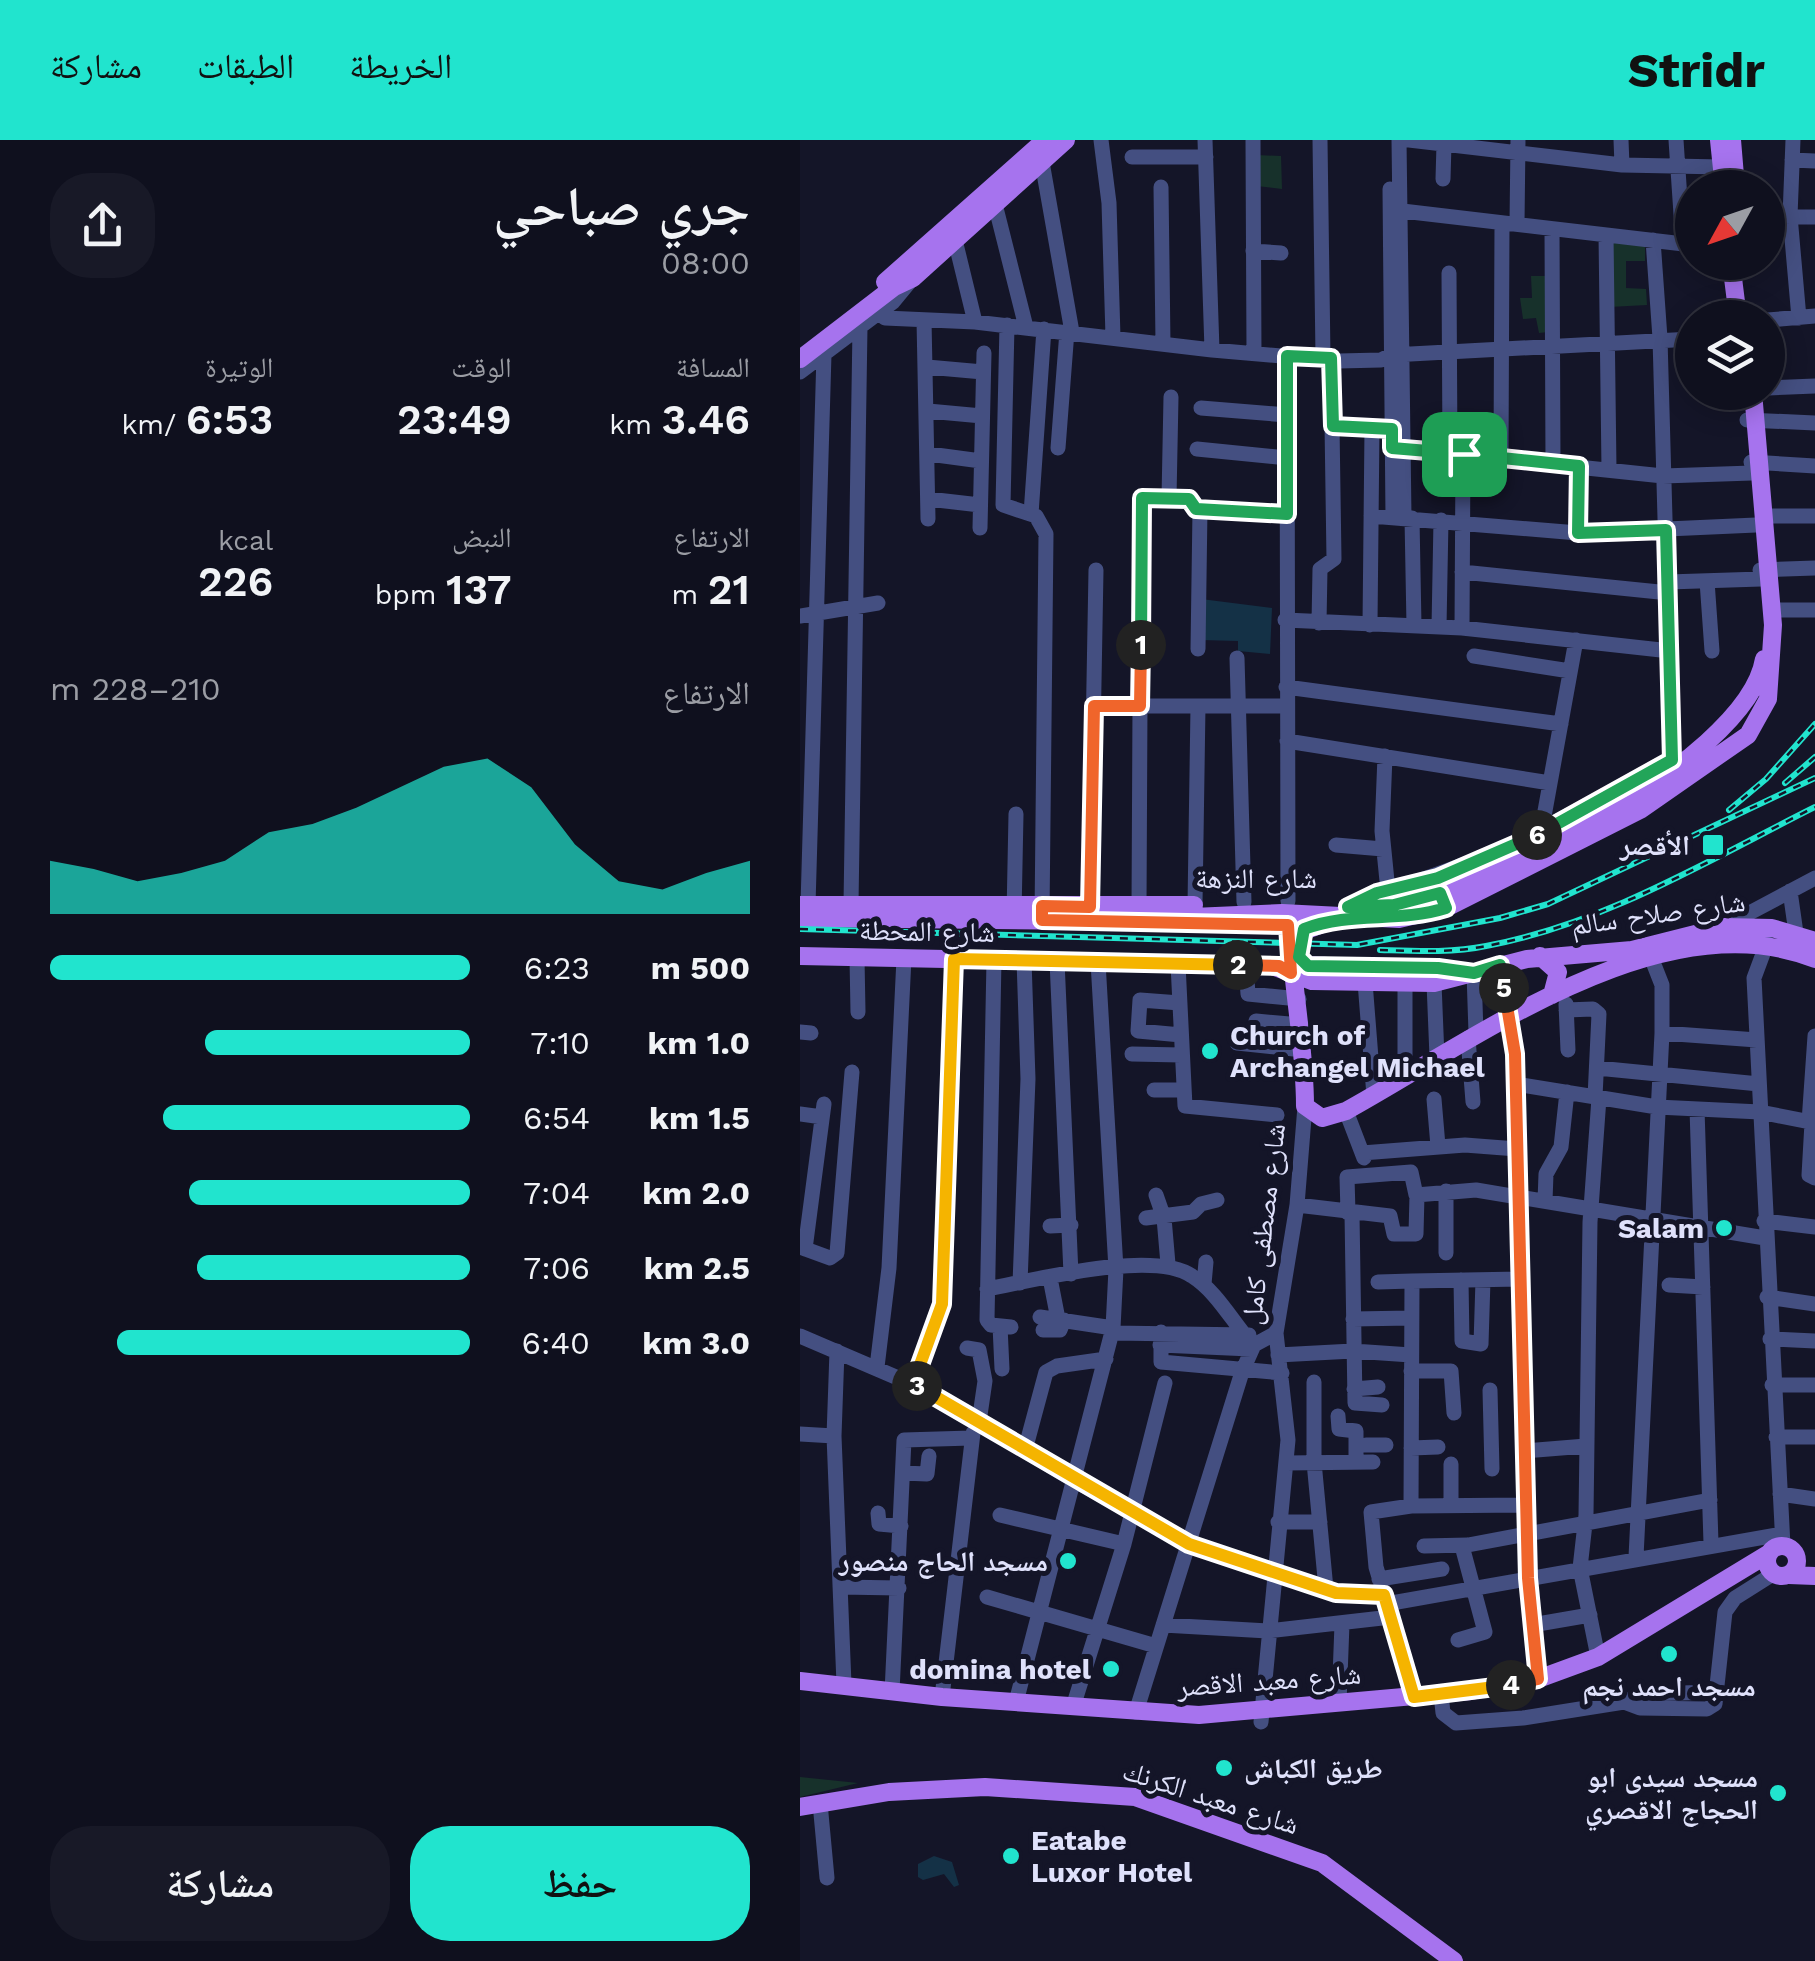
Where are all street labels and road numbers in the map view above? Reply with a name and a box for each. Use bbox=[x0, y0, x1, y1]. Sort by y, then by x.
street label: شارع النزهة bbox=[1195, 862, 1317, 896]
street label: شارع صلاح سالم bbox=[1569, 885, 1748, 944]
street label: شارع المحطة bbox=[859, 914, 995, 950]
street label: شارع مصطفى كامل bbox=[1235, 1122, 1293, 1327]
street label: شارع معبد الاقصر bbox=[1175, 1658, 1362, 1704]
street label: شارع معبد الكرنك bbox=[1118, 1753, 1303, 1842]

